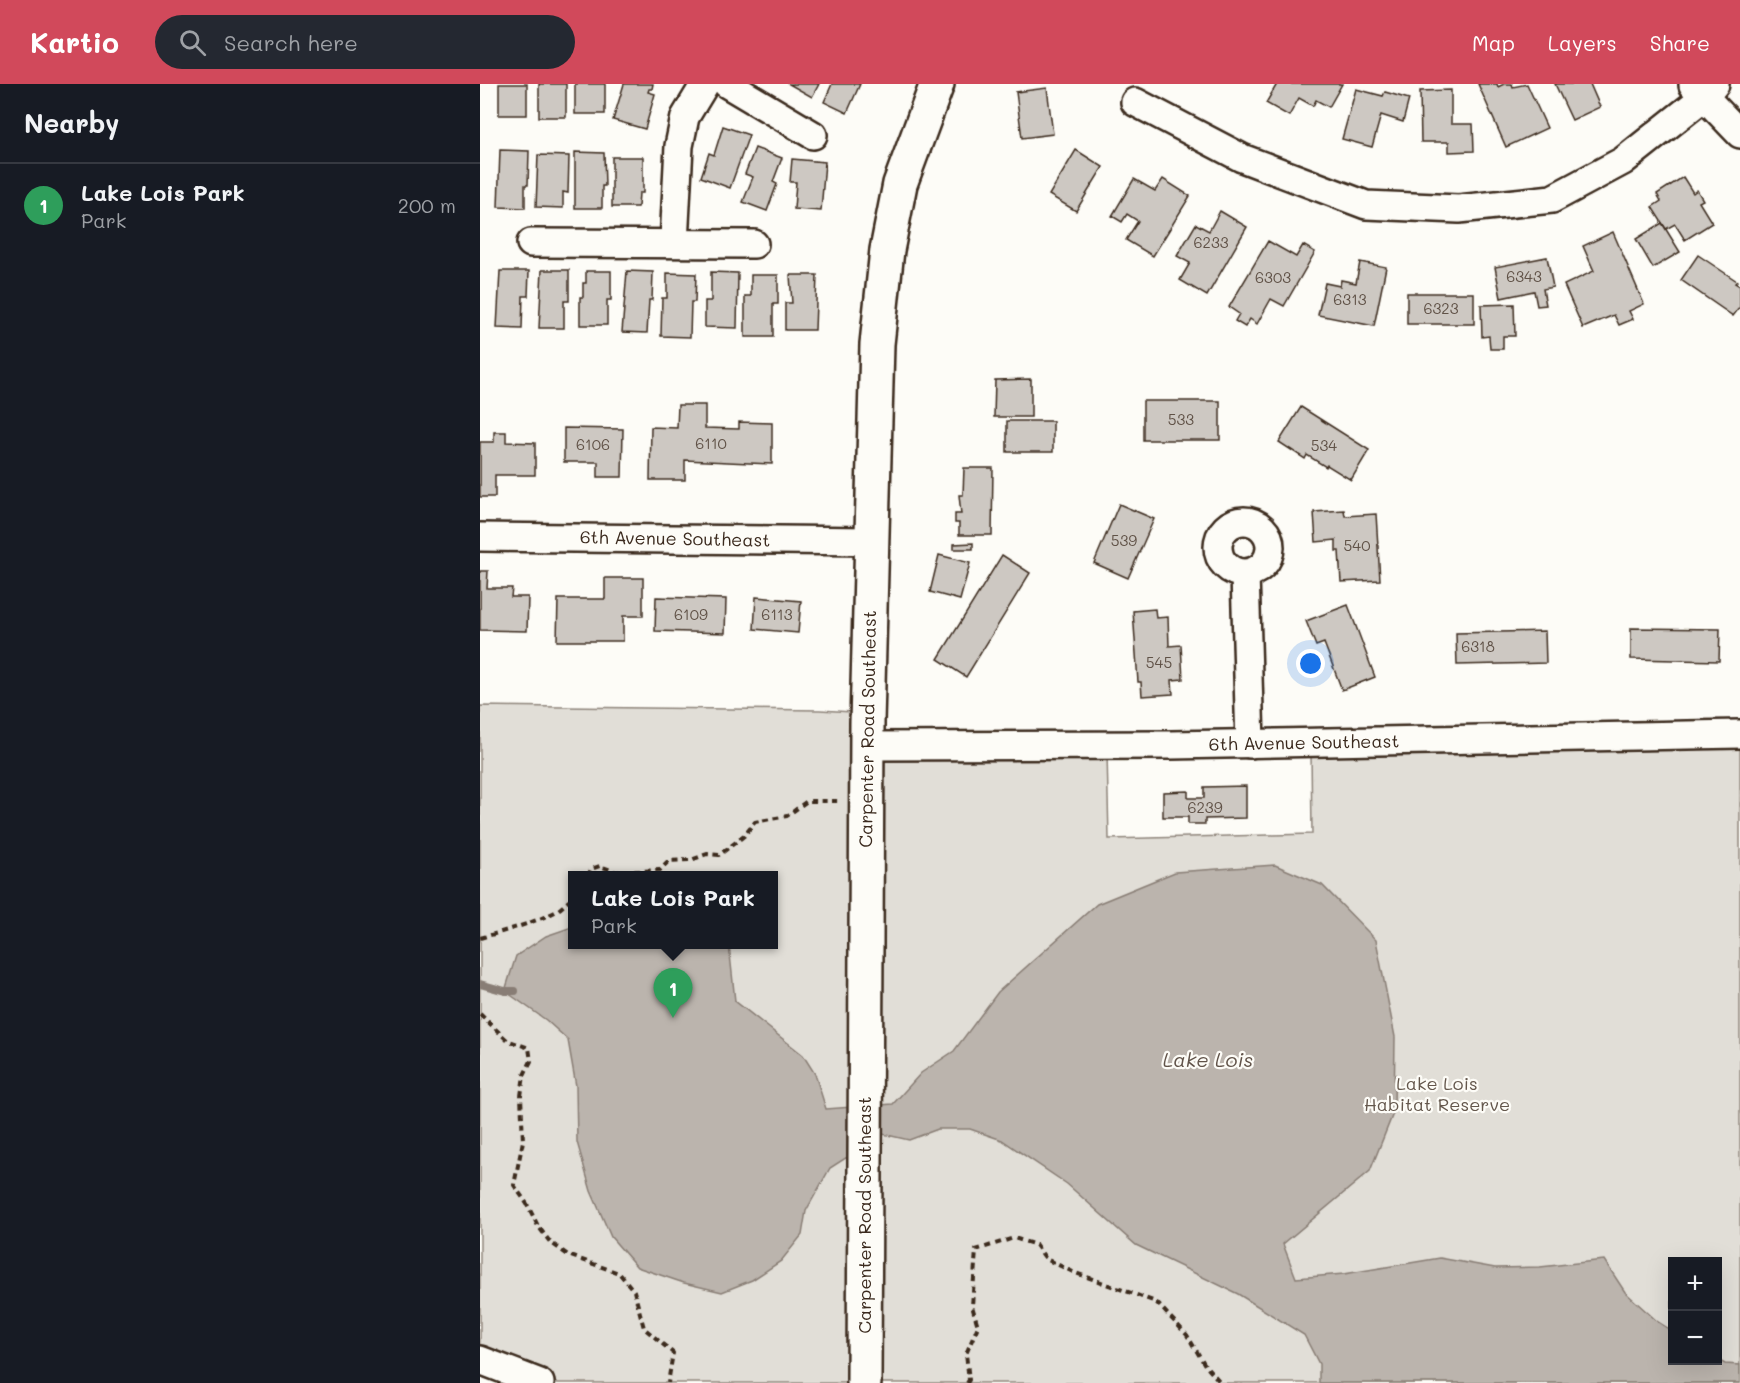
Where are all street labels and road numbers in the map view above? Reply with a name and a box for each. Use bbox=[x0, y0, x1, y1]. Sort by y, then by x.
street label: 6th Avenue Southeast bbox=[580, 524, 770, 552]
street label: Carpenter Road Southeast bbox=[853, 610, 881, 848]
street label: 6th Avenue Southeast bbox=[1209, 728, 1399, 756]
street label: Carpenter Road Southeast bbox=[852, 1096, 876, 1334]

